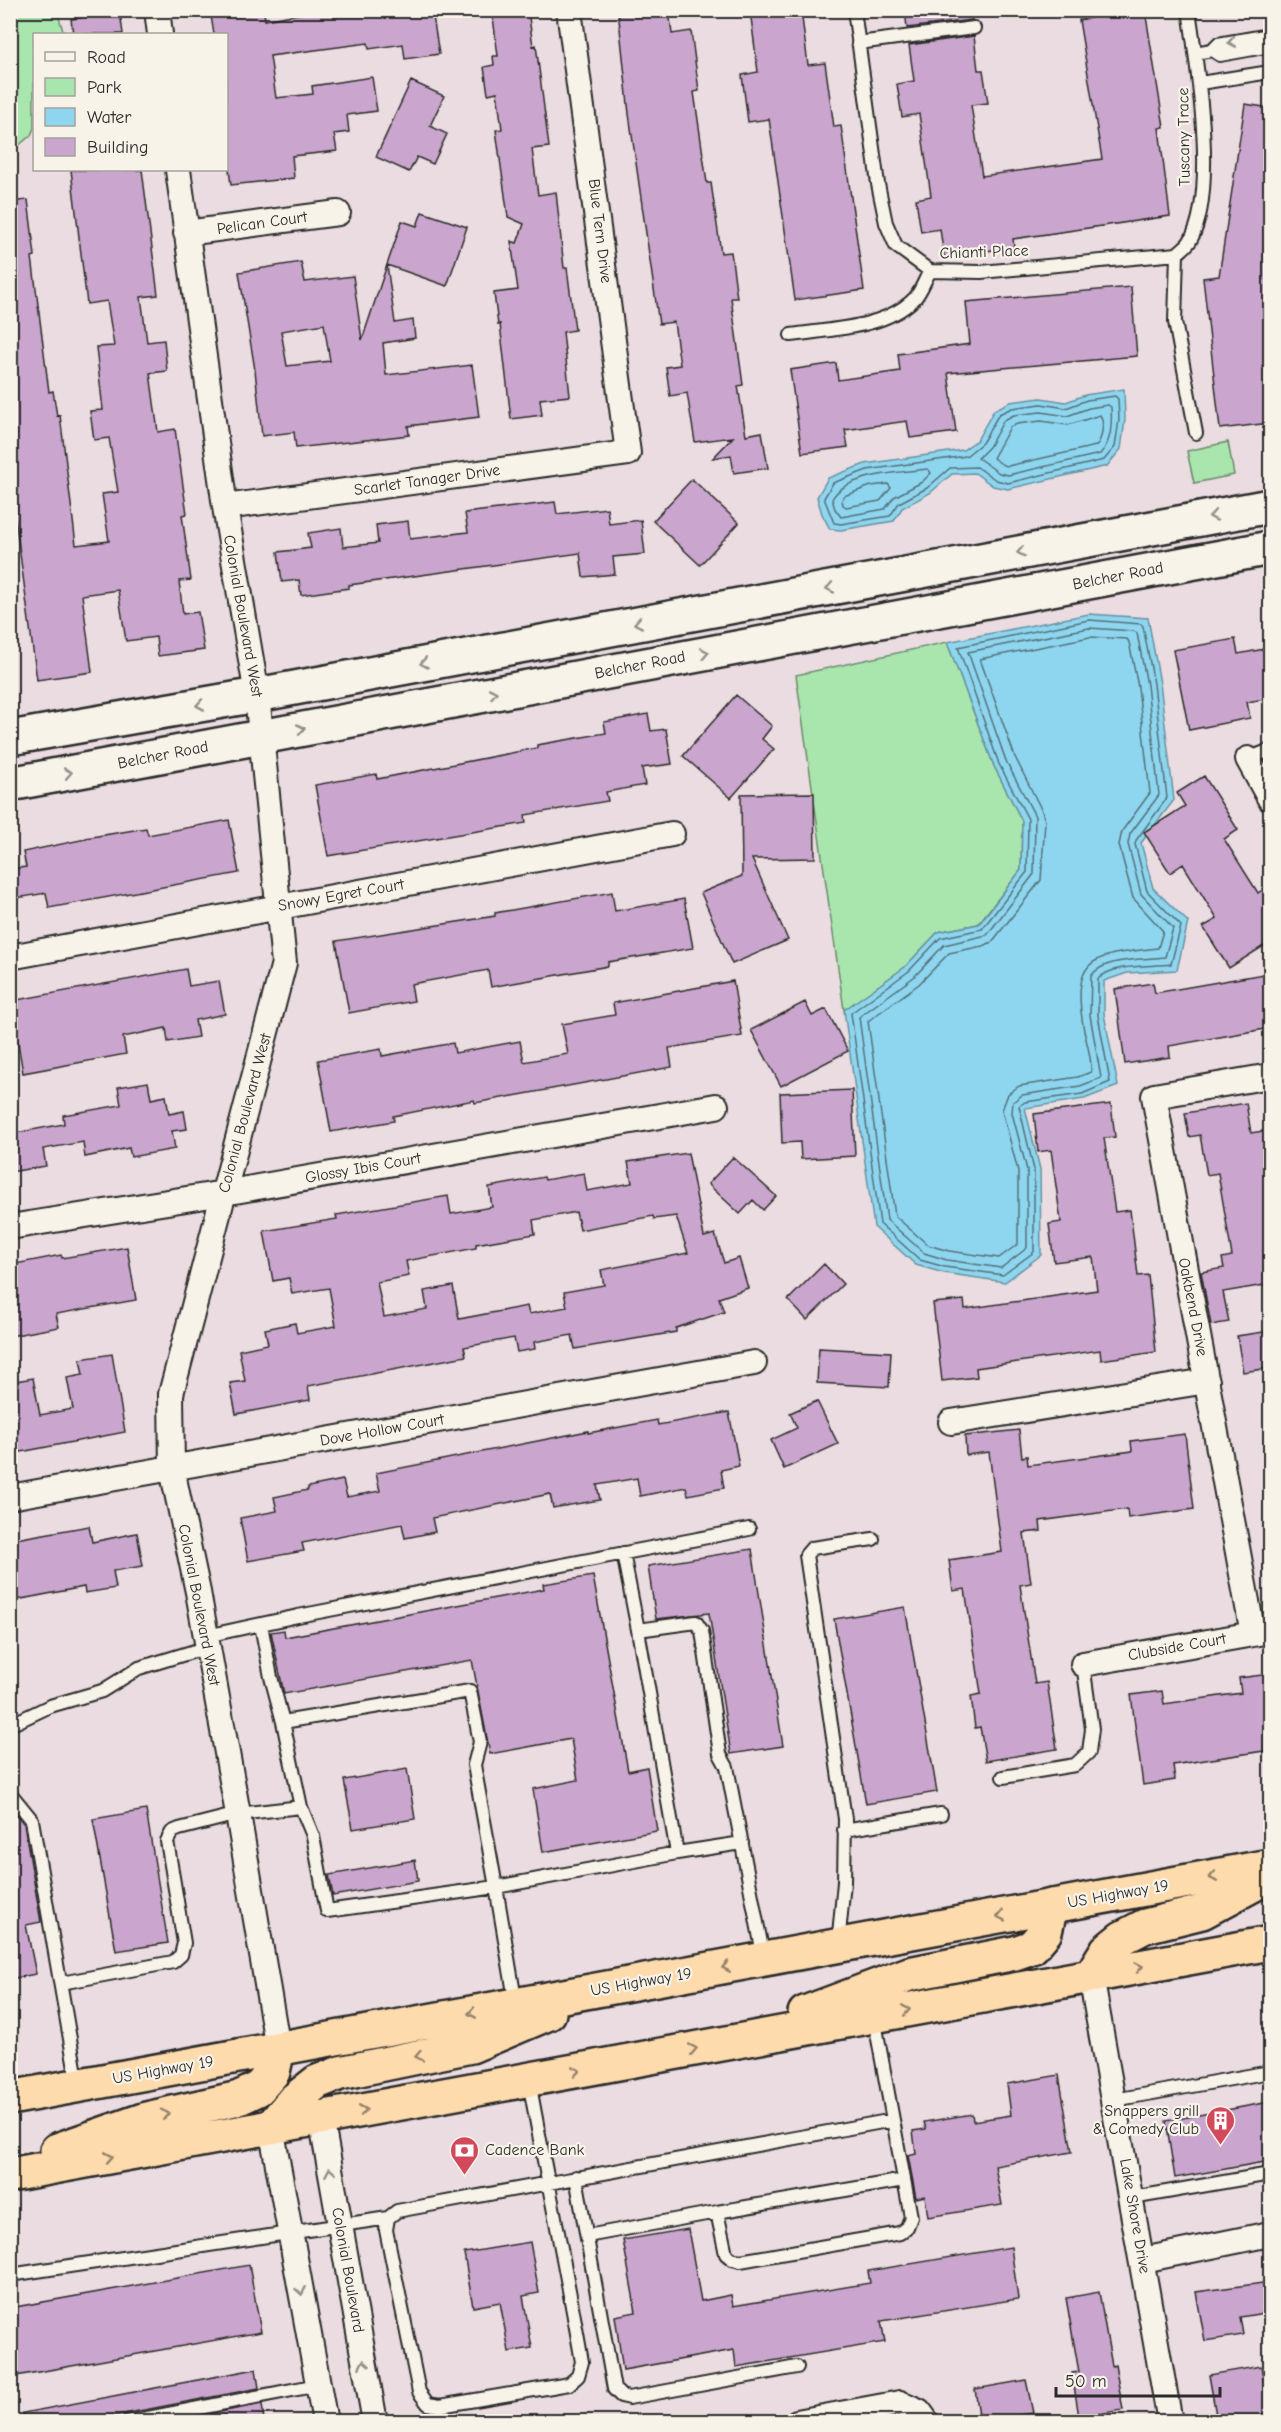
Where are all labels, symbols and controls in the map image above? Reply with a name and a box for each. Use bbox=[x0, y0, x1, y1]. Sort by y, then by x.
legend bbox=[33, 33, 228, 171]
one-way arrow bbox=[1227, 35, 1236, 47]
text: Road bbox=[87, 47, 126, 68]
text: Park bbox=[87, 77, 122, 98]
street label: Tuscany Trace bbox=[1174, 87, 1194, 187]
text: Water bbox=[87, 107, 132, 128]
text: Building bbox=[87, 137, 149, 158]
street label: Blue Tern Drive bbox=[585, 178, 615, 284]
street label: Pelican Court bbox=[216, 208, 309, 238]
street label: Chianti Place bbox=[939, 241, 1029, 263]
street label: Scarlet Tanager Drive bbox=[353, 461, 501, 499]
one-way arrow bbox=[1208, 509, 1218, 522]
street label: Colonial Boulevard West bbox=[220, 534, 266, 699]
one-way arrow bbox=[1017, 545, 1027, 558]
street label: Belcher Road bbox=[1071, 558, 1165, 594]
one-way arrow bbox=[825, 581, 835, 594]
one-way arrow bbox=[633, 617, 643, 629]
street label: Belcher Road bbox=[593, 647, 687, 683]
one-way arrow bbox=[700, 647, 710, 660]
one-way arrow bbox=[419, 656, 429, 669]
one-way arrow bbox=[487, 687, 497, 700]
one-way arrow bbox=[195, 698, 205, 711]
one-way arrow bbox=[296, 723, 306, 736]
street label: Belcher Road bbox=[116, 737, 210, 773]
one-way arrow bbox=[63, 767, 73, 780]
street label: Snowy Egret Court bbox=[277, 875, 406, 915]
street label: Colonial Boulevard West bbox=[215, 1031, 275, 1195]
street label: Glossy Ibis Court bbox=[304, 1149, 423, 1187]
street label: Oakbend Drive bbox=[1175, 1256, 1211, 1358]
street label: Dove Hollow Court bbox=[319, 1410, 446, 1450]
street label: Colonial Boulevard West bbox=[174, 1523, 224, 1688]
street label: Clubside Court bbox=[1126, 1629, 1228, 1665]
one-way arrow bbox=[1208, 1870, 1218, 1882]
street label: US Highway 19 bbox=[1066, 1876, 1170, 1912]
one-way arrow bbox=[996, 1909, 1006, 1922]
one-way arrow bbox=[722, 1960, 731, 1972]
one-way arrow bbox=[1134, 1961, 1144, 1974]
street label: US Highway 19 bbox=[589, 1964, 693, 2000]
one-way arrow bbox=[901, 2004, 911, 2017]
one-way arrow bbox=[468, 2006, 478, 2019]
one-way arrow bbox=[687, 2043, 697, 2056]
one-way arrow bbox=[414, 2049, 424, 2062]
street label: US Highway 19 bbox=[111, 2052, 215, 2088]
one-way arrow bbox=[570, 2065, 580, 2078]
place label: Snappers grill & Comedy Club bbox=[1093, 2102, 1199, 2138]
one-way arrow bbox=[358, 2104, 368, 2117]
building icon: Snappers grill & Comedy Club bbox=[1204, 2104, 1236, 2146]
one-way arrow bbox=[160, 2109, 170, 2122]
bank icon: Cadence Bank bbox=[448, 2134, 480, 2176]
place label: Cadence Bank bbox=[485, 2141, 585, 2159]
one-way arrow bbox=[105, 2151, 114, 2163]
street label: Lake Shore Drive bbox=[1116, 2157, 1154, 2275]
one-way arrow bbox=[325, 2167, 337, 2176]
street label: Colonial Boulevard bbox=[328, 2206, 368, 2334]
one-way arrow bbox=[294, 2285, 307, 2295]
one-way arrow bbox=[359, 2359, 371, 2369]
scale bar bbox=[1056, 2360, 1220, 2398]
text: 50 m bbox=[1065, 2371, 1107, 2392]

